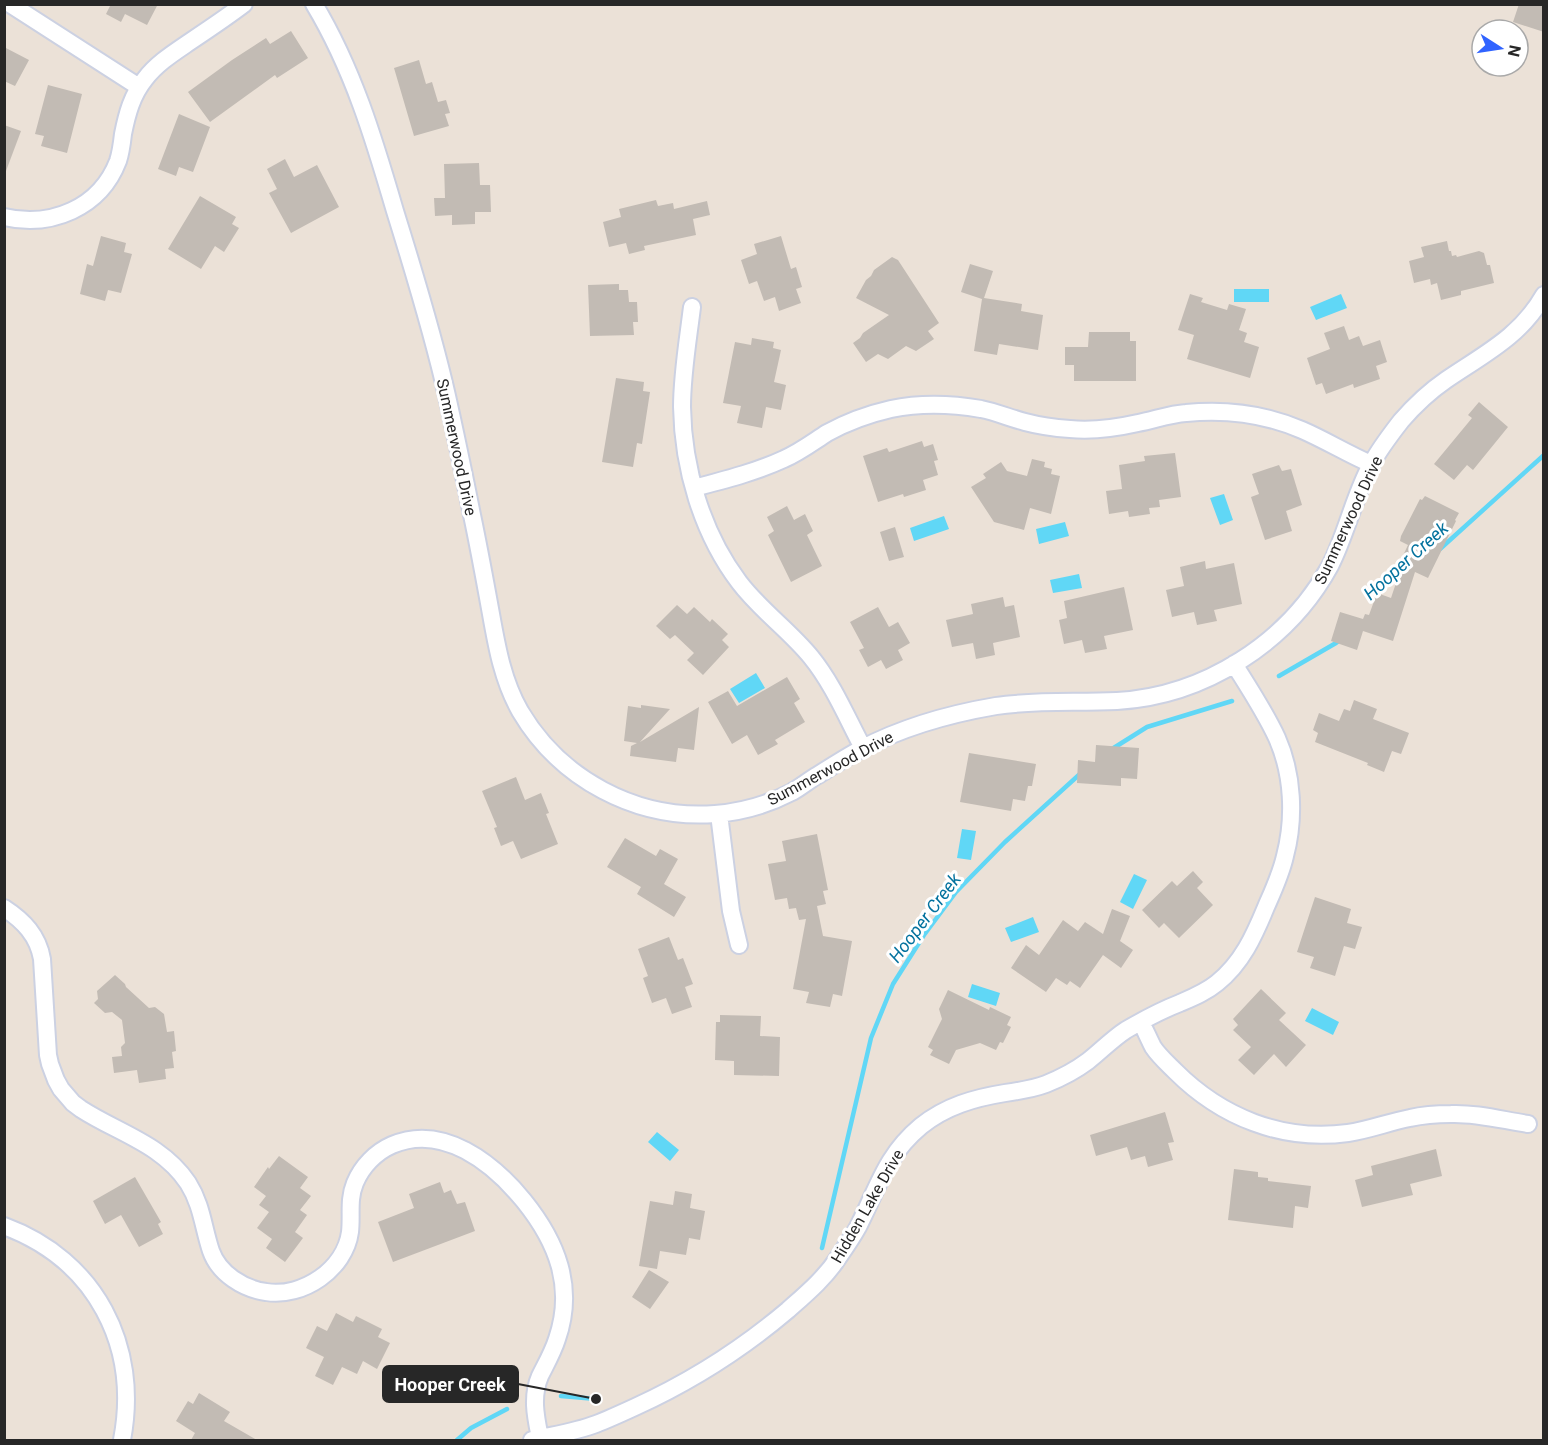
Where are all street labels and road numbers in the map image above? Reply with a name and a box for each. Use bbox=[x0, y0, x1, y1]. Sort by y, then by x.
street label: Summerwood Drive bbox=[433, 377, 480, 517]
street label: Summerwood Drive bbox=[1310, 453, 1387, 588]
street label: Summerwood Drive bbox=[764, 727, 896, 810]
street label: Hidden Lake Drive bbox=[827, 1146, 908, 1267]

